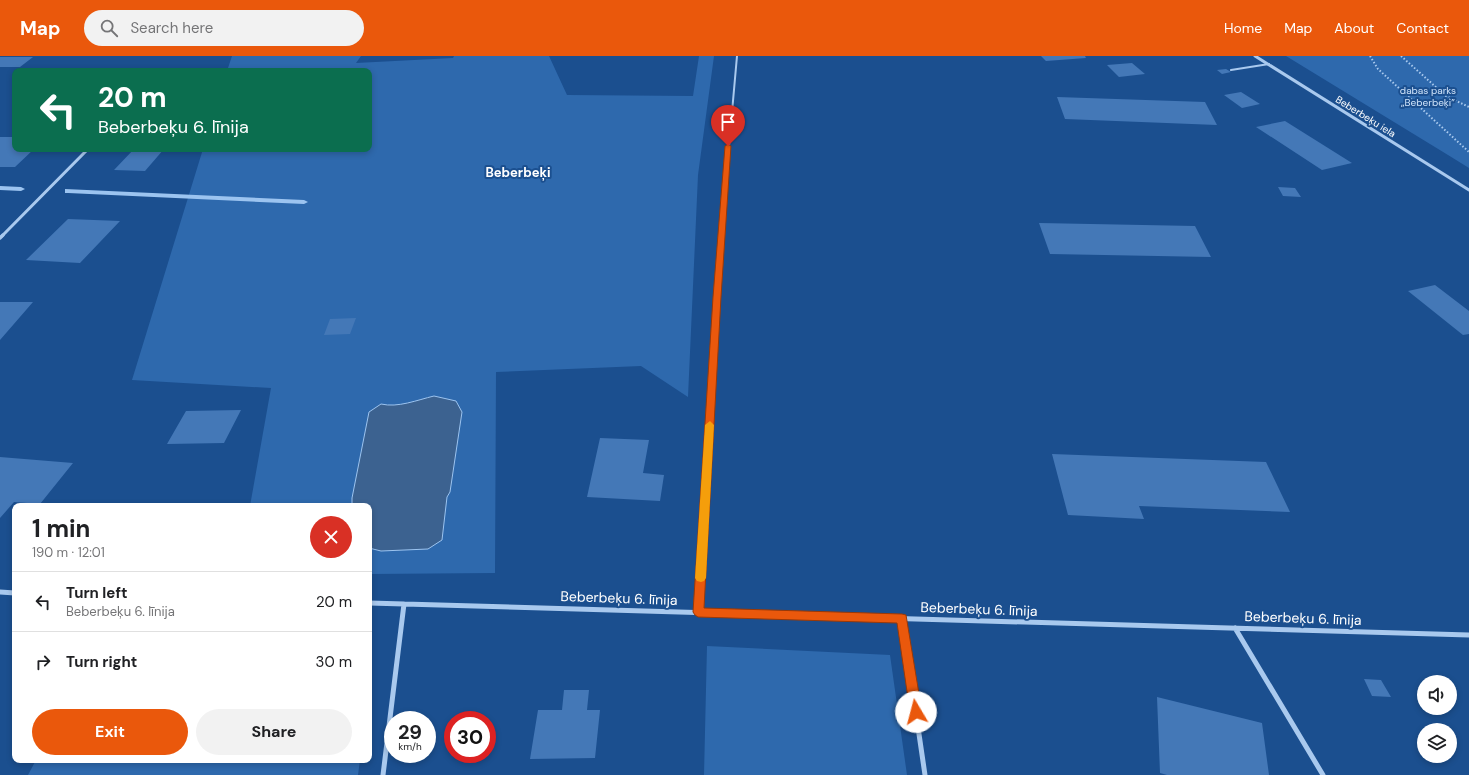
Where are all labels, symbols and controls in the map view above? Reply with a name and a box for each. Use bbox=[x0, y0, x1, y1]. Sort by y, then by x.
search box bbox=[84, 10, 364, 46]
text: Map bbox=[20, 16, 60, 41]
icon: search bbox=[98, 17, 120, 39]
text: Search here bbox=[130, 18, 213, 38]
text: Home bbox=[1224, 19, 1262, 37]
text: Map bbox=[1284, 19, 1312, 37]
text: About bbox=[1334, 19, 1374, 37]
text: Contact bbox=[1396, 19, 1449, 37]
text: 20 m bbox=[98, 79, 167, 116]
icon: left bbox=[32, 84, 84, 136]
park label: dabas parks „Beberbeķi” bbox=[1400, 84, 1456, 109]
street label: Beberbeķu iela bbox=[1333, 93, 1398, 140]
pin bbox=[711, 105, 745, 146]
icon: arrive bbox=[717, 111, 739, 133]
text: Beberbeķu 6. līnija bbox=[98, 115, 249, 139]
district label: Beberbeķi bbox=[485, 164, 551, 181]
text: 1 min bbox=[32, 513, 90, 544]
button: close bbox=[310, 516, 352, 558]
text: 190 m · 12:01 bbox=[32, 544, 105, 561]
text: Turn left bbox=[66, 583, 127, 603]
street label: Beberbeķu 6. līnija bbox=[560, 587, 678, 609]
icon: left bbox=[32, 591, 54, 613]
text: 20 m bbox=[316, 592, 352, 612]
street label: Beberbeķu 6. līnija bbox=[920, 598, 1038, 620]
text: Beberbeķu 6. līnija bbox=[66, 603, 175, 620]
street label: Beberbeķu 6. līnija bbox=[1244, 607, 1362, 629]
icon: right bbox=[32, 651, 54, 673]
text: Turn right bbox=[66, 652, 137, 672]
text: 30 m bbox=[316, 652, 352, 672]
map controls bbox=[1417, 675, 1457, 763]
button: sound bbox=[1417, 675, 1457, 715]
position arrow bbox=[895, 691, 937, 733]
button: Exit bbox=[32, 709, 188, 755]
button: Share bbox=[196, 709, 352, 755]
speed limit sign: 30 bbox=[444, 711, 496, 763]
text: 29 bbox=[398, 719, 422, 745]
button: layers bbox=[1417, 723, 1457, 763]
text: km/h bbox=[398, 740, 422, 753]

